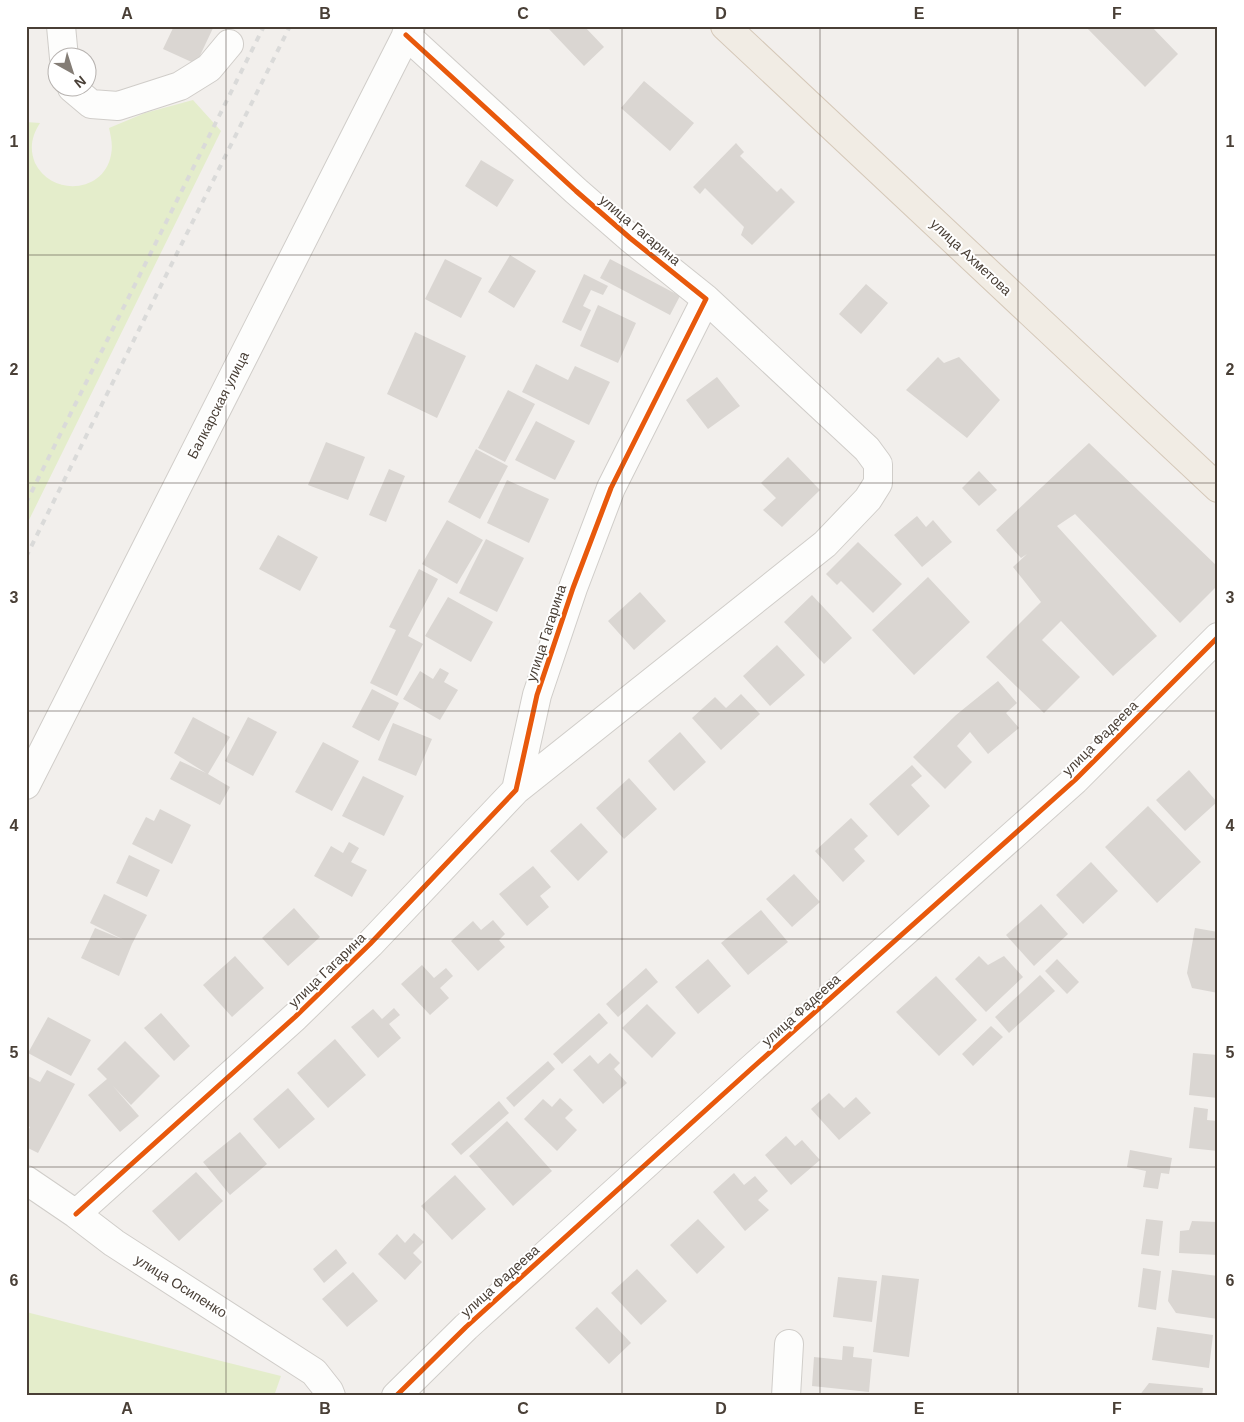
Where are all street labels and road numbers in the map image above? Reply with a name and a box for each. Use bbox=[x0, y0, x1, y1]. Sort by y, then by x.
street label: улица Гагарина bbox=[596, 192, 684, 269]
street label: улица Ахметова bbox=[927, 215, 1015, 299]
street label: Балкарская улица bbox=[184, 348, 252, 461]
street label: улица Гагарина bbox=[523, 582, 569, 683]
street label: улица Фадеева bbox=[1059, 697, 1141, 779]
street label: улица Гагарина bbox=[285, 929, 369, 1011]
street label: улица Фадеева bbox=[759, 971, 844, 1049]
street label: улица Фадеева bbox=[458, 1242, 543, 1320]
street label: улица Осипенко bbox=[132, 1251, 230, 1321]

